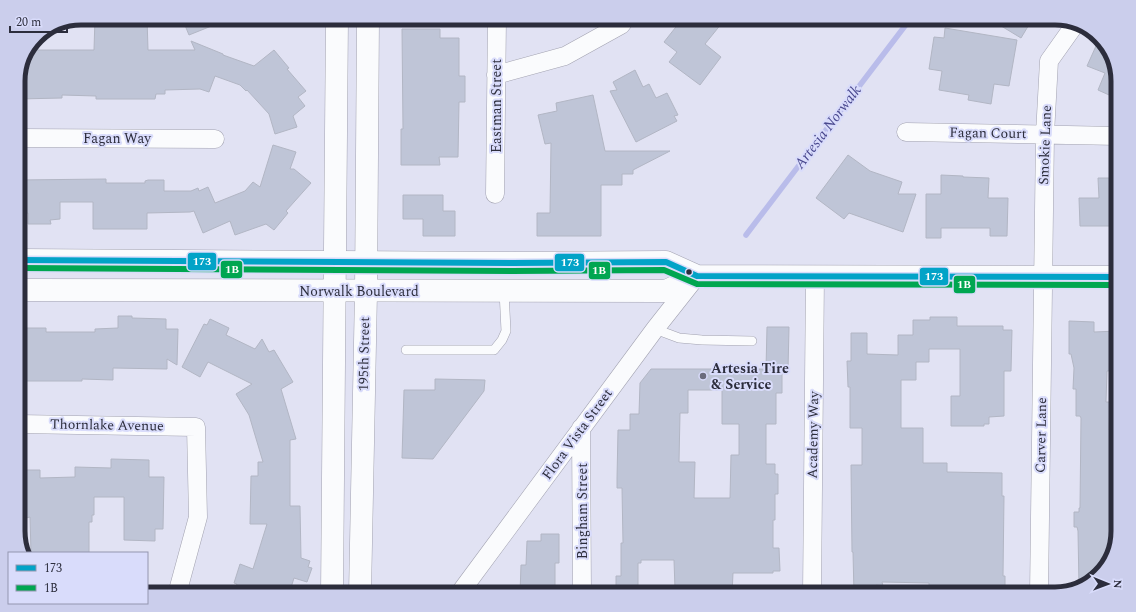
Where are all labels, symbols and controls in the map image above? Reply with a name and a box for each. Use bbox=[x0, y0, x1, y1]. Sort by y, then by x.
scale bar bbox=[10, 8, 67, 34]
text: 20 m bbox=[16, 13, 41, 32]
street label: Eastman Street bbox=[486, 59, 507, 153]
water label: Artesia Norwalk bbox=[788, 80, 867, 175]
street label: Smokie Lane bbox=[1033, 105, 1057, 185]
street label: Fagan Court bbox=[949, 122, 1027, 144]
street label: Fagan Way bbox=[83, 128, 152, 149]
line badge: 173 bbox=[187, 252, 217, 271]
text: 173 bbox=[193, 253, 211, 270]
line badge: 173 bbox=[554, 253, 585, 272]
text: 173 bbox=[561, 254, 579, 271]
line badge: 1B bbox=[220, 260, 243, 279]
text: 1B bbox=[225, 261, 239, 278]
line badge: 1B bbox=[588, 261, 611, 280]
text: 1B bbox=[592, 262, 606, 279]
unlabelled marker bbox=[684, 267, 694, 277]
line badge: 173 bbox=[919, 267, 949, 286]
text: 173 bbox=[925, 268, 943, 285]
line badge: 1B bbox=[953, 275, 976, 294]
text: 1B bbox=[957, 276, 971, 293]
street label: Norwalk Boulevard bbox=[299, 281, 419, 302]
street label: 195th Street bbox=[353, 317, 375, 391]
place label: Artesia Tire & Service bbox=[711, 358, 789, 395]
marker: Artesia Tire & Service bbox=[698, 371, 708, 381]
street label: Flora Vista Street bbox=[537, 384, 617, 484]
street label: Academy Way bbox=[802, 390, 824, 479]
street label: Carver Lane bbox=[1030, 397, 1052, 473]
street label: Thornlake Avenue bbox=[50, 414, 164, 436]
street label: Bingham Street bbox=[572, 463, 593, 559]
legend bbox=[8, 552, 148, 604]
text: 173 bbox=[44, 559, 62, 578]
north arrow bbox=[1088, 564, 1128, 604]
text: 1B bbox=[44, 579, 58, 598]
text: N bbox=[1109, 580, 1126, 589]

